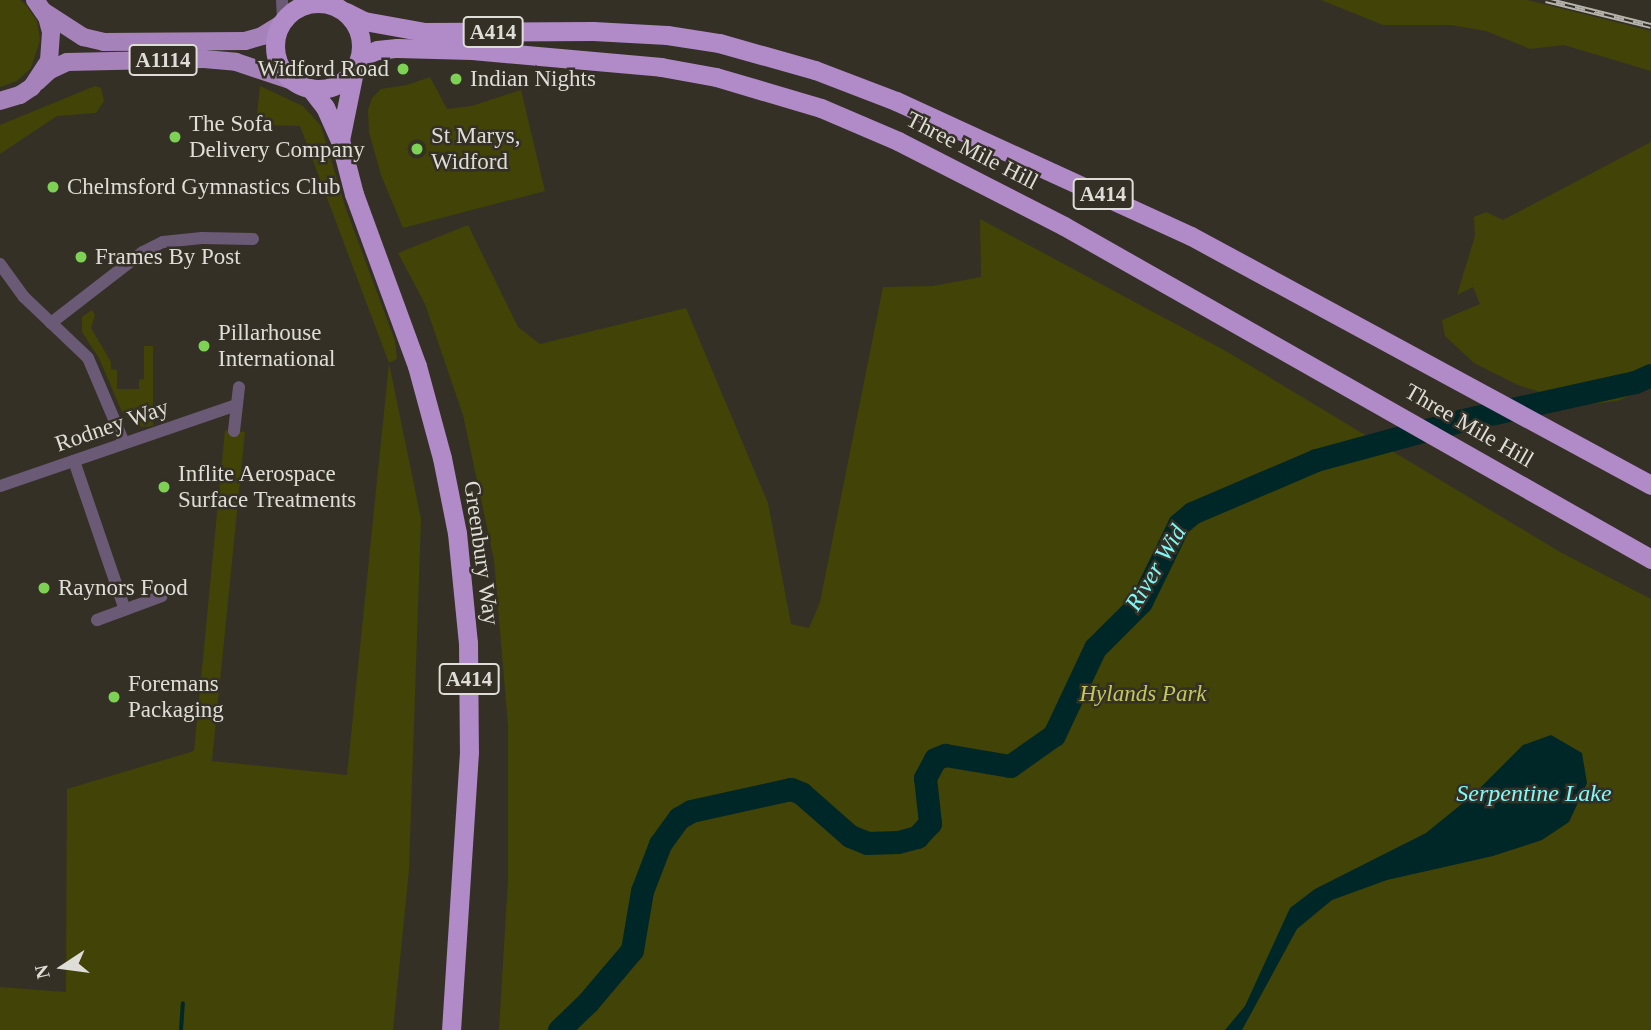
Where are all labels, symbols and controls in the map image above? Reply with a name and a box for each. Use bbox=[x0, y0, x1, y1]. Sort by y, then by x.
road number: A414 bbox=[462, 14, 524, 50]
road number: A1114 bbox=[128, 42, 198, 78]
place label: Widford Road bbox=[258, 55, 389, 83]
marker: Widford Road bbox=[395, 61, 411, 77]
place label: Indian Nights bbox=[470, 65, 596, 93]
marker: Indian Nights bbox=[448, 71, 464, 87]
street label: Three Mile Hill bbox=[901, 106, 1043, 196]
place label: The Sofa Delivery Company bbox=[189, 110, 365, 164]
place label: St Marys, Widford bbox=[431, 122, 520, 176]
marker: The Sofa Delivery Company bbox=[167, 129, 183, 145]
marker: St Marys, Widford bbox=[409, 141, 425, 157]
place label: Chelmsford Gymnastics Club bbox=[67, 173, 340, 201]
road number: A414 bbox=[1072, 176, 1134, 212]
marker: Chelmsford Gymnastics Club bbox=[45, 179, 61, 195]
place label: Frames By Post bbox=[95, 243, 241, 271]
marker: Frames By Post bbox=[73, 249, 89, 265]
place label: Pillarhouse International bbox=[218, 319, 336, 373]
marker: Pillarhouse International bbox=[196, 338, 212, 354]
street label: Three Mile Hill bbox=[1400, 378, 1538, 474]
street label: Rodney Way bbox=[51, 394, 173, 458]
place label: Inflite Aerospace Surface Treatments bbox=[178, 460, 357, 514]
marker: Inflite Aerospace Surface Treatments bbox=[156, 479, 172, 495]
street label: Greenbury Way bbox=[457, 479, 505, 627]
water label: River Wid bbox=[1119, 520, 1193, 616]
place label: Raynors Food bbox=[58, 574, 188, 602]
marker: Raynors Food bbox=[36, 580, 52, 596]
road number: A414 bbox=[438, 662, 500, 696]
place label: Foremans Packaging bbox=[128, 670, 224, 724]
park label: Hylands Park bbox=[1079, 680, 1207, 708]
marker: Foremans Packaging bbox=[106, 689, 122, 705]
water label: Serpentine Lake bbox=[1456, 780, 1612, 808]
north arrow bbox=[28, 932, 98, 1002]
text: N bbox=[30, 963, 54, 981]

